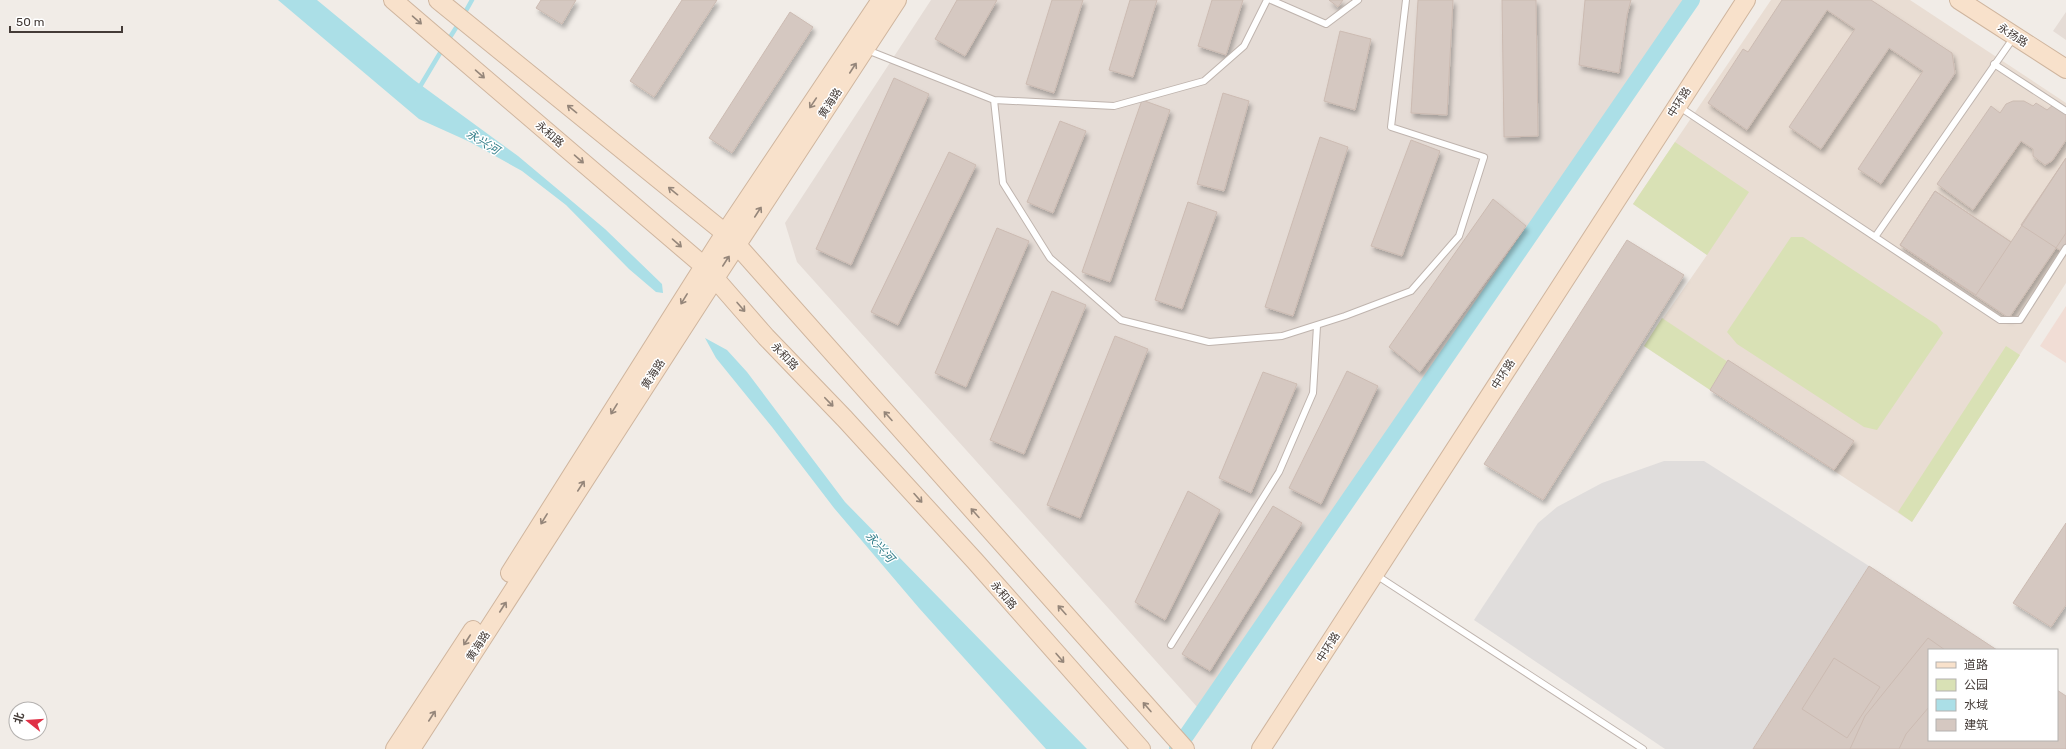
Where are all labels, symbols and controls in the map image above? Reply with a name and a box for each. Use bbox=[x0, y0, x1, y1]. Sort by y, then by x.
scale bar bbox=[10, 8, 122, 34]
text: 50 m bbox=[16, 15, 44, 29]
one-way arrow bbox=[412, 16, 422, 25]
street label: 永扬路 bbox=[1995, 21, 2030, 50]
one-way arrow bbox=[848, 63, 857, 74]
one-way arrow bbox=[474, 69, 484, 78]
street label: 中环路 bbox=[1665, 85, 1694, 120]
street label: 黄海路 bbox=[816, 86, 845, 121]
one-way arrow bbox=[809, 97, 817, 108]
one-way arrow bbox=[567, 105, 578, 113]
street label: 永和路 bbox=[533, 119, 566, 150]
water label: 永兴河 bbox=[464, 127, 504, 159]
one-way arrow bbox=[573, 154, 584, 163]
one-way arrow bbox=[668, 187, 679, 196]
one-way arrow bbox=[754, 207, 762, 218]
one-way arrow bbox=[672, 238, 682, 247]
one-way arrow bbox=[722, 256, 730, 267]
one-way arrow bbox=[680, 294, 688, 305]
one-way arrow bbox=[736, 302, 745, 313]
street label: 永和路 bbox=[769, 340, 801, 373]
street label: 黄海路 bbox=[639, 357, 668, 392]
street label: 中环路 bbox=[1489, 357, 1518, 392]
one-way arrow bbox=[825, 397, 834, 407]
one-way arrow bbox=[610, 403, 618, 414]
one-way arrow bbox=[884, 411, 893, 421]
one-way arrow bbox=[577, 481, 585, 492]
one-way arrow bbox=[913, 493, 922, 503]
one-way arrow bbox=[970, 508, 979, 519]
one-way arrow bbox=[540, 513, 548, 525]
water label: 永兴河 bbox=[863, 529, 899, 567]
street label: 永和路 bbox=[988, 579, 1019, 612]
one-way arrow bbox=[499, 602, 507, 613]
one-way arrow bbox=[1057, 605, 1066, 615]
street label: 黄海路 bbox=[464, 629, 493, 664]
street label: 中环路 bbox=[1314, 630, 1343, 665]
one-way arrow bbox=[463, 634, 471, 645]
legend bbox=[1928, 649, 2058, 741]
one-way arrow bbox=[1055, 652, 1064, 663]
text: 道路 bbox=[1964, 658, 1988, 672]
text: 公园 bbox=[1964, 678, 1988, 692]
text: 水域 bbox=[1964, 698, 1988, 712]
north arrow bbox=[8, 701, 48, 741]
one-way arrow bbox=[1143, 702, 1152, 713]
text: 北 bbox=[11, 711, 27, 725]
one-way arrow bbox=[428, 711, 436, 722]
text: 建筑 bbox=[1964, 718, 1988, 732]

